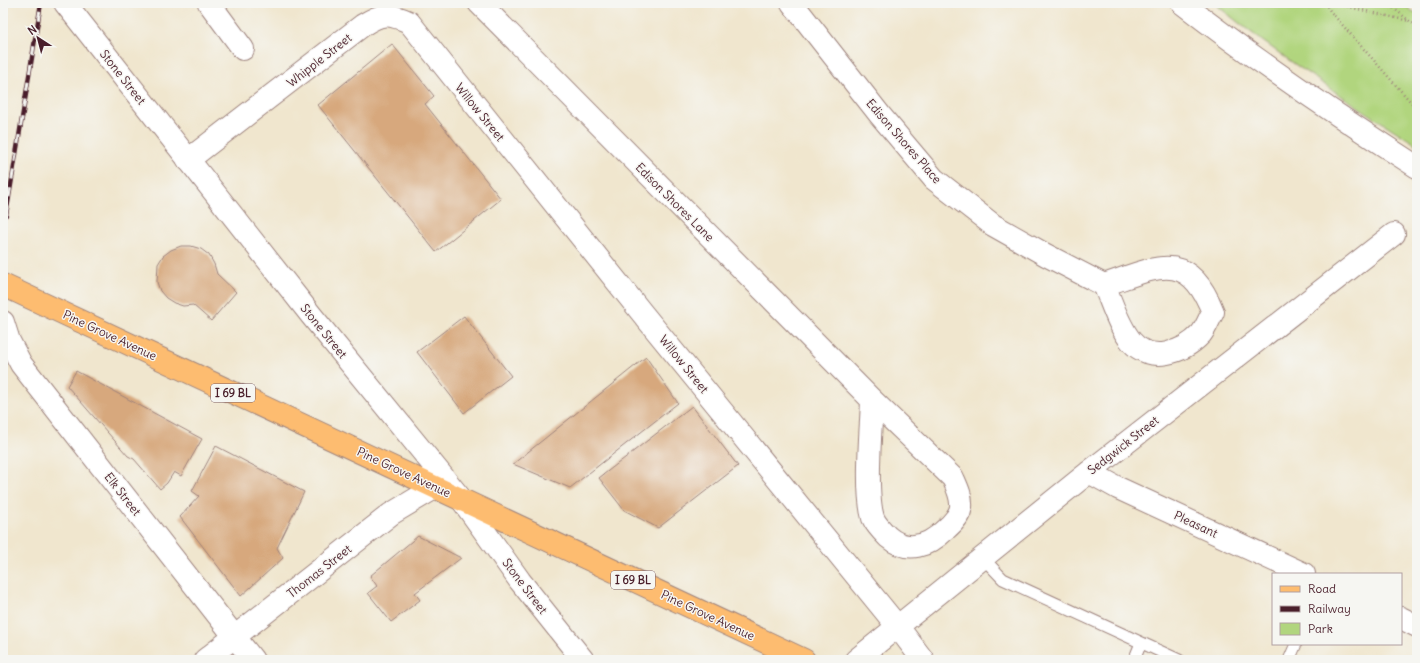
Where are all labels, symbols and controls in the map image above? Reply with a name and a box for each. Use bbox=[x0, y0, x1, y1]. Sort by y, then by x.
north arrow bbox=[18, 18, 58, 58]
text: N bbox=[25, 22, 39, 38]
street label: Whipple Street bbox=[284, 30, 354, 90]
street label: Stone Street bbox=[97, 47, 149, 107]
street label: Willow Street bbox=[452, 80, 508, 144]
street label: Edison Shores Place bbox=[863, 96, 945, 186]
street label: Edison Shores Lane bbox=[633, 160, 717, 244]
street label: Stone Street bbox=[298, 301, 350, 361]
street label: Pine Grove Avenue bbox=[61, 307, 159, 363]
street label: Willow Street bbox=[656, 332, 712, 396]
road number: I 69 BL bbox=[211, 384, 255, 402]
street label: Sedgwick Street bbox=[1084, 413, 1162, 477]
street label: Pine Grove Avenue bbox=[355, 444, 453, 500]
street label: Elk Street bbox=[101, 469, 145, 519]
street label: Pleasant bbox=[1172, 507, 1220, 541]
street label: Thomas Street bbox=[284, 541, 354, 601]
street label: Stone Street bbox=[499, 555, 551, 617]
road number: I 69 BL bbox=[611, 571, 655, 589]
legend bbox=[1272, 573, 1402, 645]
text: Road bbox=[1308, 581, 1336, 596]
street label: Pine Grove Avenue bbox=[659, 587, 757, 643]
text: Railway bbox=[1308, 601, 1351, 616]
text: Park bbox=[1308, 621, 1333, 636]

